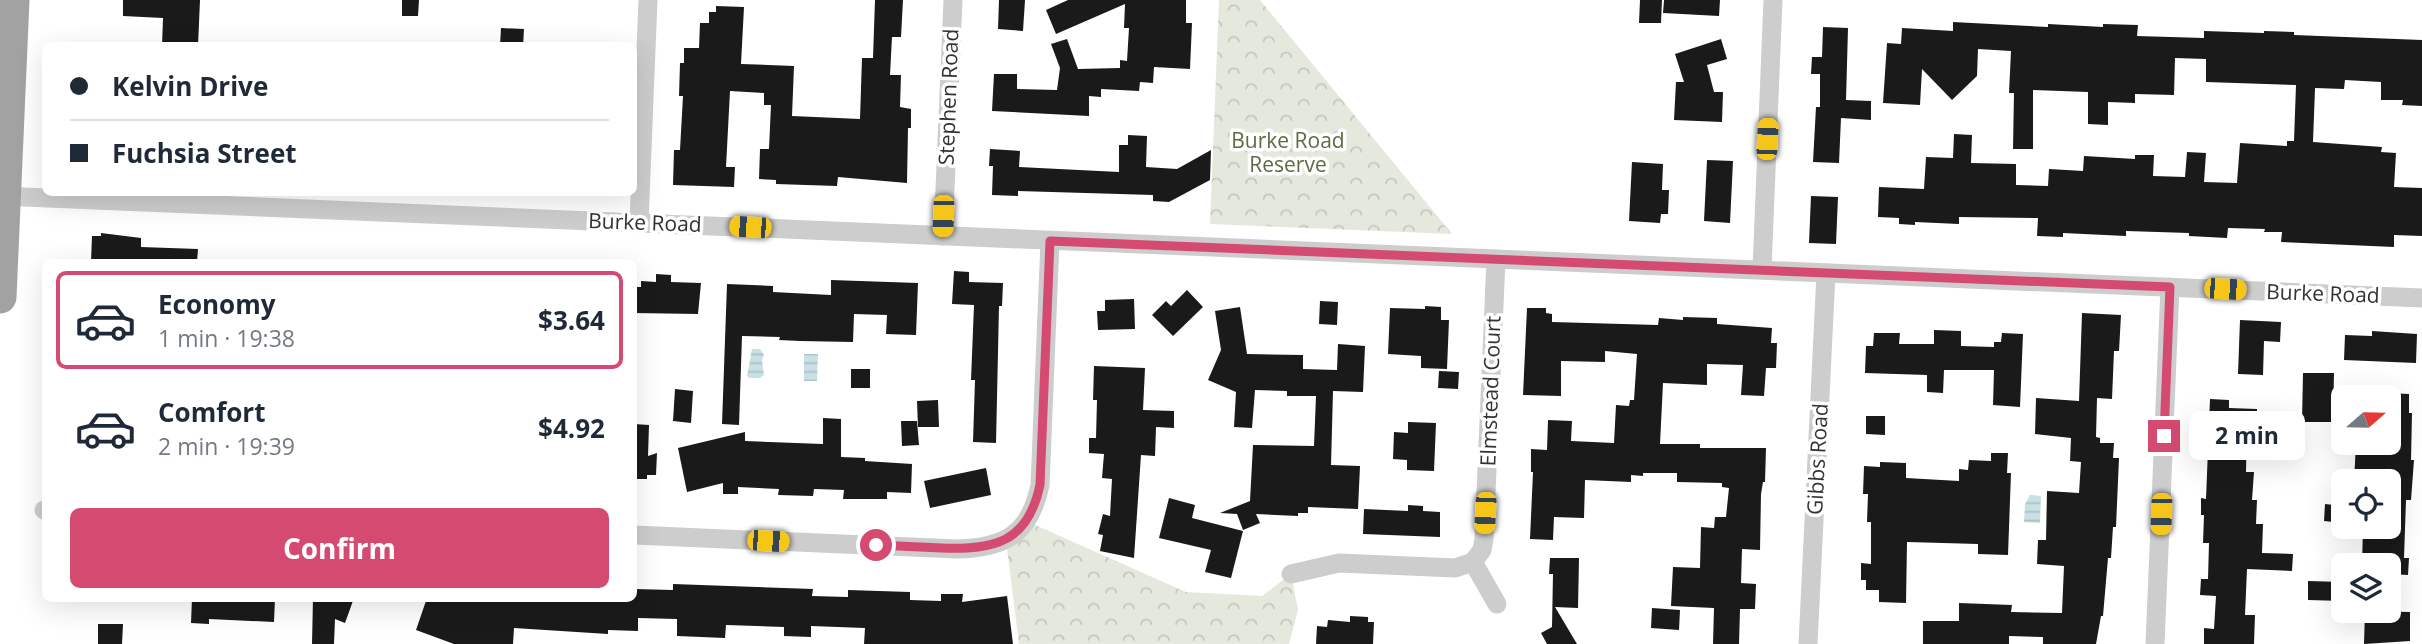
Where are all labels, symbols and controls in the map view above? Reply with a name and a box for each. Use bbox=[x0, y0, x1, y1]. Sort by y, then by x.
street label: Stephen Road bbox=[932, 28, 964, 166]
text: Kelvin Drive bbox=[112, 68, 268, 104]
car bbox=[1756, 117, 1779, 161]
park label: Burke Road Reserve bbox=[1231, 126, 1345, 178]
text: Fuchsia Street bbox=[112, 135, 297, 171]
car bbox=[932, 195, 955, 237]
street label: Burke Road bbox=[588, 206, 702, 238]
car bbox=[729, 215, 772, 239]
car bbox=[2204, 277, 2247, 301]
street label: Burke Road bbox=[2266, 277, 2380, 309]
text: Economy bbox=[158, 286, 276, 322]
icon: car bbox=[74, 289, 137, 352]
text: $3.64 bbox=[538, 302, 605, 338]
street label: Elmstead Court bbox=[1473, 315, 1507, 467]
text: 1 min · 19:38 bbox=[158, 322, 295, 354]
north arrow bbox=[2331, 385, 2401, 455]
map controls bbox=[2331, 385, 2401, 623]
text: Comfort bbox=[158, 394, 265, 430]
icon: car bbox=[74, 397, 137, 460]
street label: Gibbs Road bbox=[1800, 402, 1834, 516]
text: $4.92 bbox=[538, 410, 605, 446]
callout: 2 min bbox=[2188, 412, 2304, 460]
text: 2 min bbox=[2215, 419, 2279, 451]
route end bbox=[2148, 420, 2180, 452]
text: 2 min · 19:39 bbox=[158, 430, 295, 462]
button: locate bbox=[2331, 469, 2401, 539]
car bbox=[1474, 491, 1497, 535]
car bbox=[2150, 493, 2173, 535]
button: Confirm bbox=[70, 508, 609, 588]
car bbox=[747, 529, 790, 553]
route start bbox=[860, 529, 892, 561]
button: layers bbox=[2331, 553, 2401, 623]

